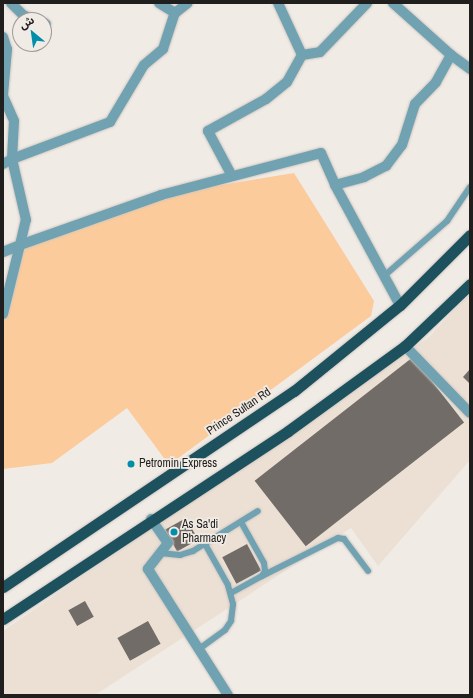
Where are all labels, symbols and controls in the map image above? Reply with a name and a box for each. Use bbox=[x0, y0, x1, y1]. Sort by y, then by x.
north arrow bbox=[12, 12, 52, 52]
text: ش bbox=[17, 13, 37, 32]
street label: Prince Sultan Rd bbox=[204, 385, 274, 439]
place label: Petromin Express bbox=[139, 457, 217, 471]
marker: Petromin Express bbox=[126, 459, 136, 469]
place label: As Sa'di Pharmacy bbox=[182, 518, 226, 546]
marker: As Sa'di Pharmacy bbox=[169, 527, 179, 537]

